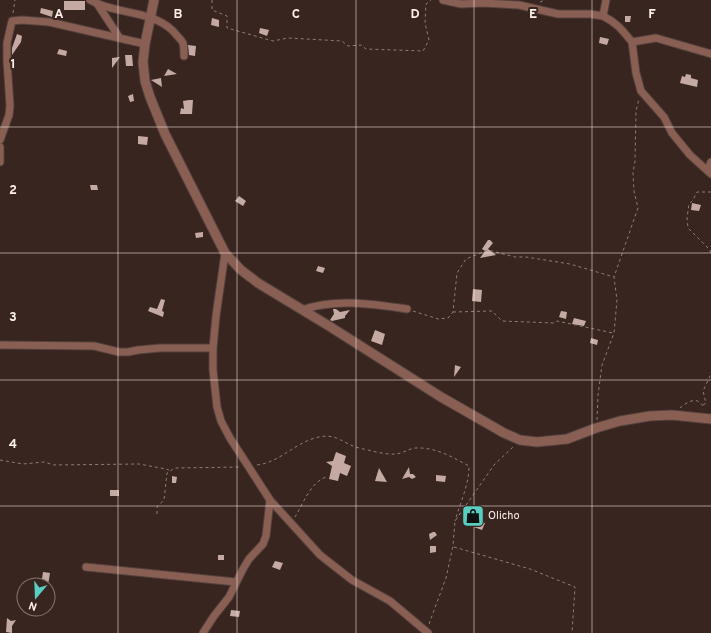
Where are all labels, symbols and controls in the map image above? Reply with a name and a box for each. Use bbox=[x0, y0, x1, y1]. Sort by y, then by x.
text: A bbox=[54, 7, 64, 23]
text: B bbox=[174, 7, 183, 23]
text: C bbox=[292, 7, 300, 23]
text: D bbox=[410, 7, 420, 23]
text: E bbox=[529, 7, 537, 23]
text: F bbox=[648, 7, 656, 23]
text: 1 bbox=[10, 57, 16, 73]
text: 2 bbox=[9, 183, 17, 199]
text: 3 bbox=[9, 310, 17, 326]
text: 4 bbox=[9, 437, 17, 453]
shop icon: Olicho bbox=[460, 503, 486, 529]
place label: Olicho bbox=[488, 509, 520, 523]
north arrow bbox=[16, 577, 56, 617]
text: N bbox=[27, 598, 39, 613]

